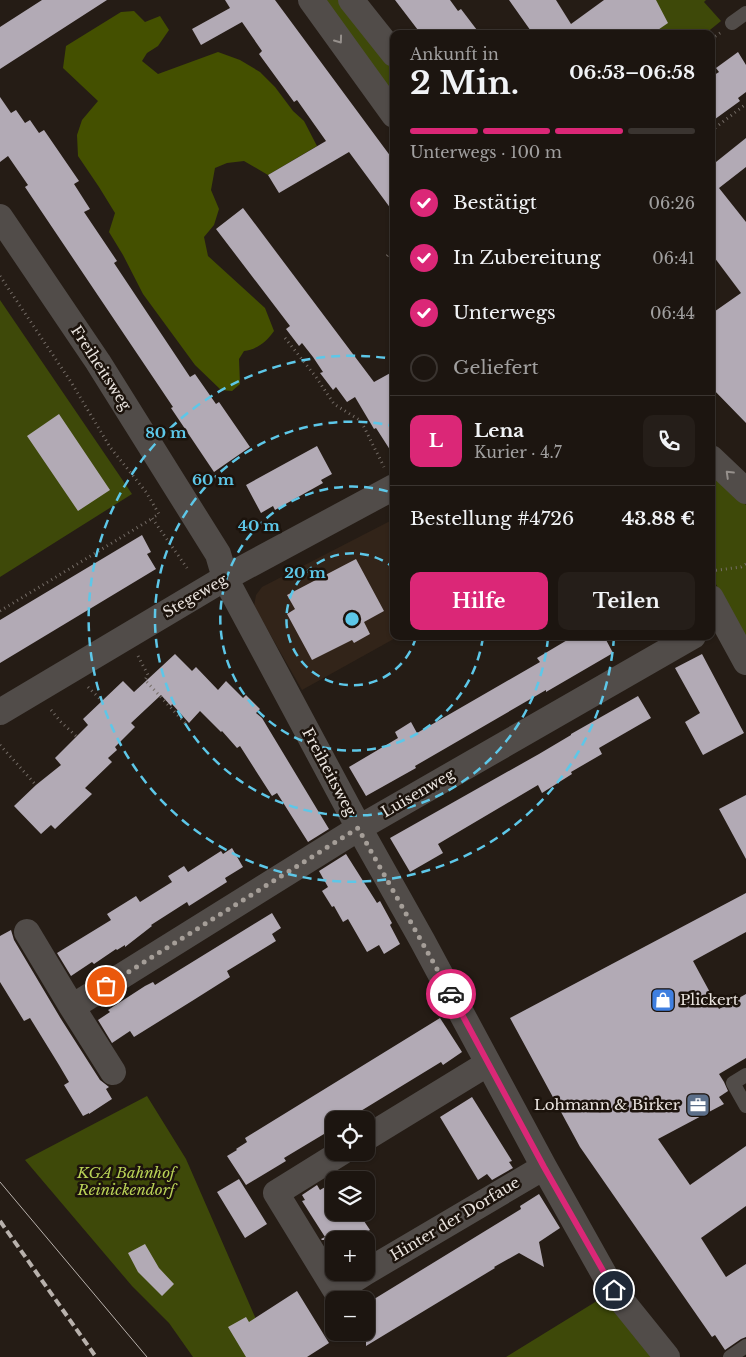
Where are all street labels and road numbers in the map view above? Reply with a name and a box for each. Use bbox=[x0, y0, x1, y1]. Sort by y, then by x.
street label: Freiheitsweg bbox=[67, 322, 136, 414]
street label: Stegeweg bbox=[159, 569, 231, 622]
street label: Freiheitsweg bbox=[298, 724, 361, 820]
street label: Luisenweg bbox=[378, 763, 459, 821]
street label: Hinter der Dorfaue bbox=[386, 1172, 523, 1265]

